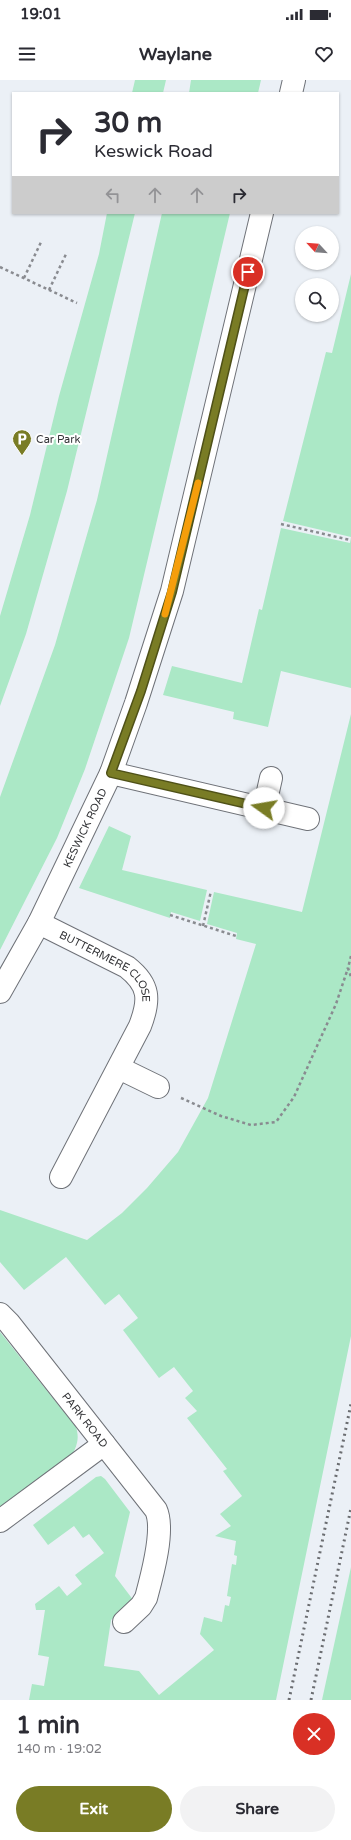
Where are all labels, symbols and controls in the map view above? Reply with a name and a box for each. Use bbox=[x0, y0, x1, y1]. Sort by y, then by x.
text: 19:01 bbox=[20, 5, 62, 23]
icon: menu bbox=[16, 43, 38, 65]
text: Waylane bbox=[139, 43, 212, 65]
icon: heart bbox=[313, 43, 335, 65]
text: 30 m bbox=[94, 106, 162, 140]
icon: right bbox=[28, 108, 80, 160]
text: Keswick Road bbox=[94, 140, 213, 162]
icon: left bbox=[102, 184, 124, 206]
icon: ahead bbox=[144, 184, 166, 206]
icon: ahead bbox=[186, 184, 208, 206]
icon: right bbox=[228, 184, 250, 206]
north arrow bbox=[295, 226, 339, 270]
map controls bbox=[295, 226, 339, 322]
pin bbox=[231, 255, 265, 289]
icon: arrive bbox=[237, 261, 259, 283]
button: search bbox=[295, 278, 339, 322]
parking icon: Car Park bbox=[11, 428, 33, 456]
place label: Car Park bbox=[36, 433, 80, 446]
street label: KESWICK ROAD bbox=[60, 786, 109, 869]
position arrow bbox=[243, 787, 285, 829]
street label: BUTTERMERE CLOSE bbox=[57, 928, 153, 1002]
street label: PARK ROAD bbox=[60, 1390, 111, 1450]
text: 1 min bbox=[16, 1711, 80, 1740]
button: close bbox=[293, 1713, 335, 1755]
text: 140 m · 19:02 bbox=[16, 1741, 102, 1757]
button: Exit bbox=[16, 1786, 172, 1832]
button: Share bbox=[180, 1786, 335, 1832]

